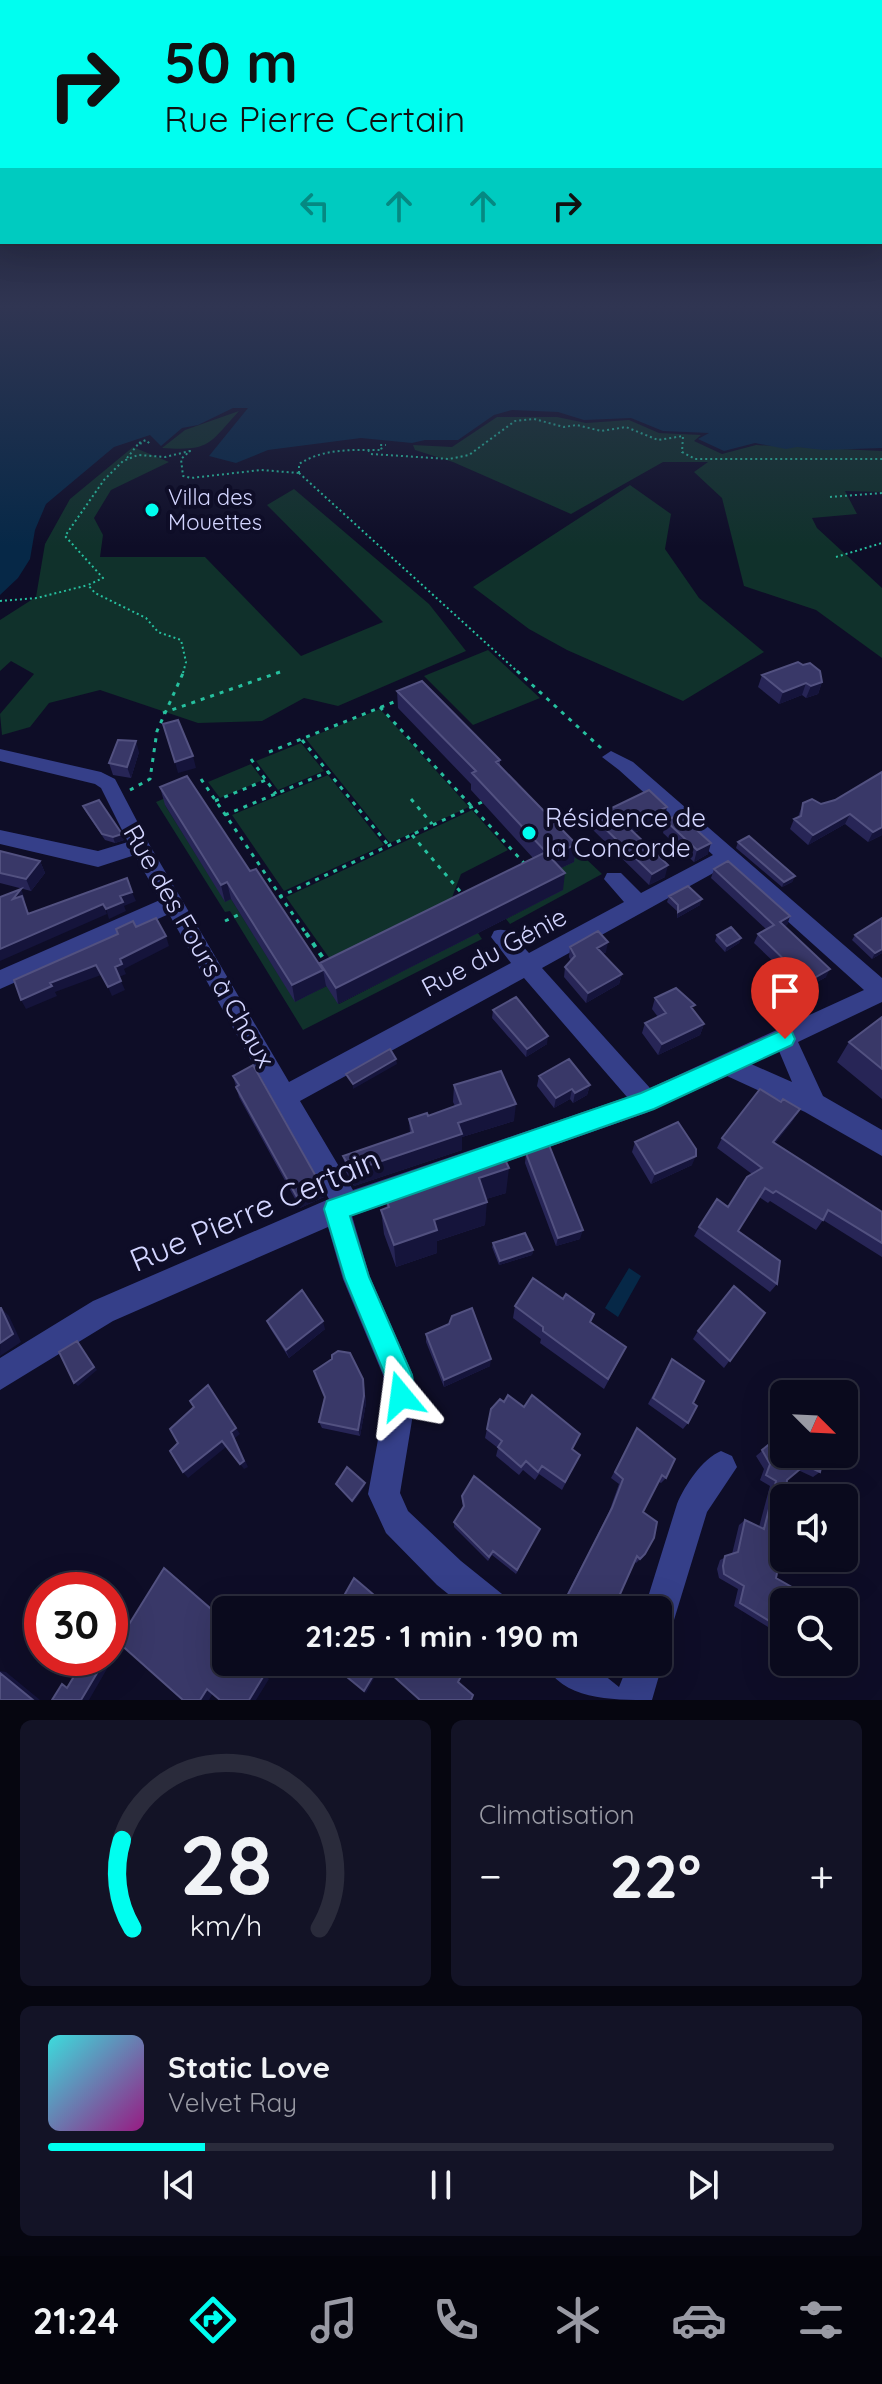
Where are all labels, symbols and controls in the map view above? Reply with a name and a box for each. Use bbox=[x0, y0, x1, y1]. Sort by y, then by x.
text: 50 m bbox=[164, 27, 298, 97]
icon: right bbox=[32, 32, 136, 136]
text: Rue Pierre Certain bbox=[164, 96, 465, 141]
icon: left bbox=[293, 184, 337, 228]
icon: ahead bbox=[377, 184, 421, 228]
icon: ahead bbox=[461, 184, 505, 228]
icon: right bbox=[545, 184, 589, 228]
place label: Villa des Mouettes bbox=[168, 483, 262, 536]
marker: Villa des Mouettes bbox=[143, 501, 161, 519]
place label: Résidence de la Concorde bbox=[545, 801, 706, 864]
street label: Rue des Fours à Chaux bbox=[116, 818, 282, 1073]
marker: Résidence de la Concorde bbox=[520, 824, 538, 842]
street label: Rue du Génie bbox=[415, 899, 572, 1004]
pin bbox=[751, 957, 819, 1039]
icon: arrive bbox=[763, 969, 807, 1013]
street label: Rue Pierre Certain bbox=[124, 1138, 386, 1280]
position arrow bbox=[359, 1354, 443, 1438]
north arrow bbox=[770, 1380, 858, 1468]
map controls bbox=[770, 1380, 858, 1676]
button: sound bbox=[770, 1484, 858, 1572]
speed limit sign: 30 bbox=[24, 1572, 128, 1676]
button: search bbox=[770, 1588, 858, 1676]
text: 21:25 · 1 min · 190 m bbox=[305, 1617, 579, 1655]
text: Climatisation bbox=[479, 1798, 635, 1831]
text: 28 bbox=[179, 1812, 272, 1916]
text: 22° bbox=[610, 1838, 701, 1913]
text: − bbox=[479, 1848, 502, 1903]
text: + bbox=[809, 1848, 834, 1903]
text: km/h bbox=[189, 1907, 262, 1943]
text: Static Love bbox=[168, 2048, 330, 2086]
text: Velvet Ray bbox=[168, 2086, 297, 2119]
icon: previous bbox=[157, 2163, 201, 2207]
icon: pause bbox=[419, 2163, 463, 2207]
icon: next bbox=[681, 2163, 725, 2207]
icon: directions bbox=[185, 2292, 241, 2348]
icon: music bbox=[306, 2292, 362, 2348]
icon: phone bbox=[428, 2292, 484, 2348]
icon: climate bbox=[550, 2292, 606, 2348]
icon: car bbox=[671, 2292, 727, 2348]
icon: filters bbox=[793, 2292, 849, 2348]
text: 21:24 bbox=[33, 2298, 119, 2343]

